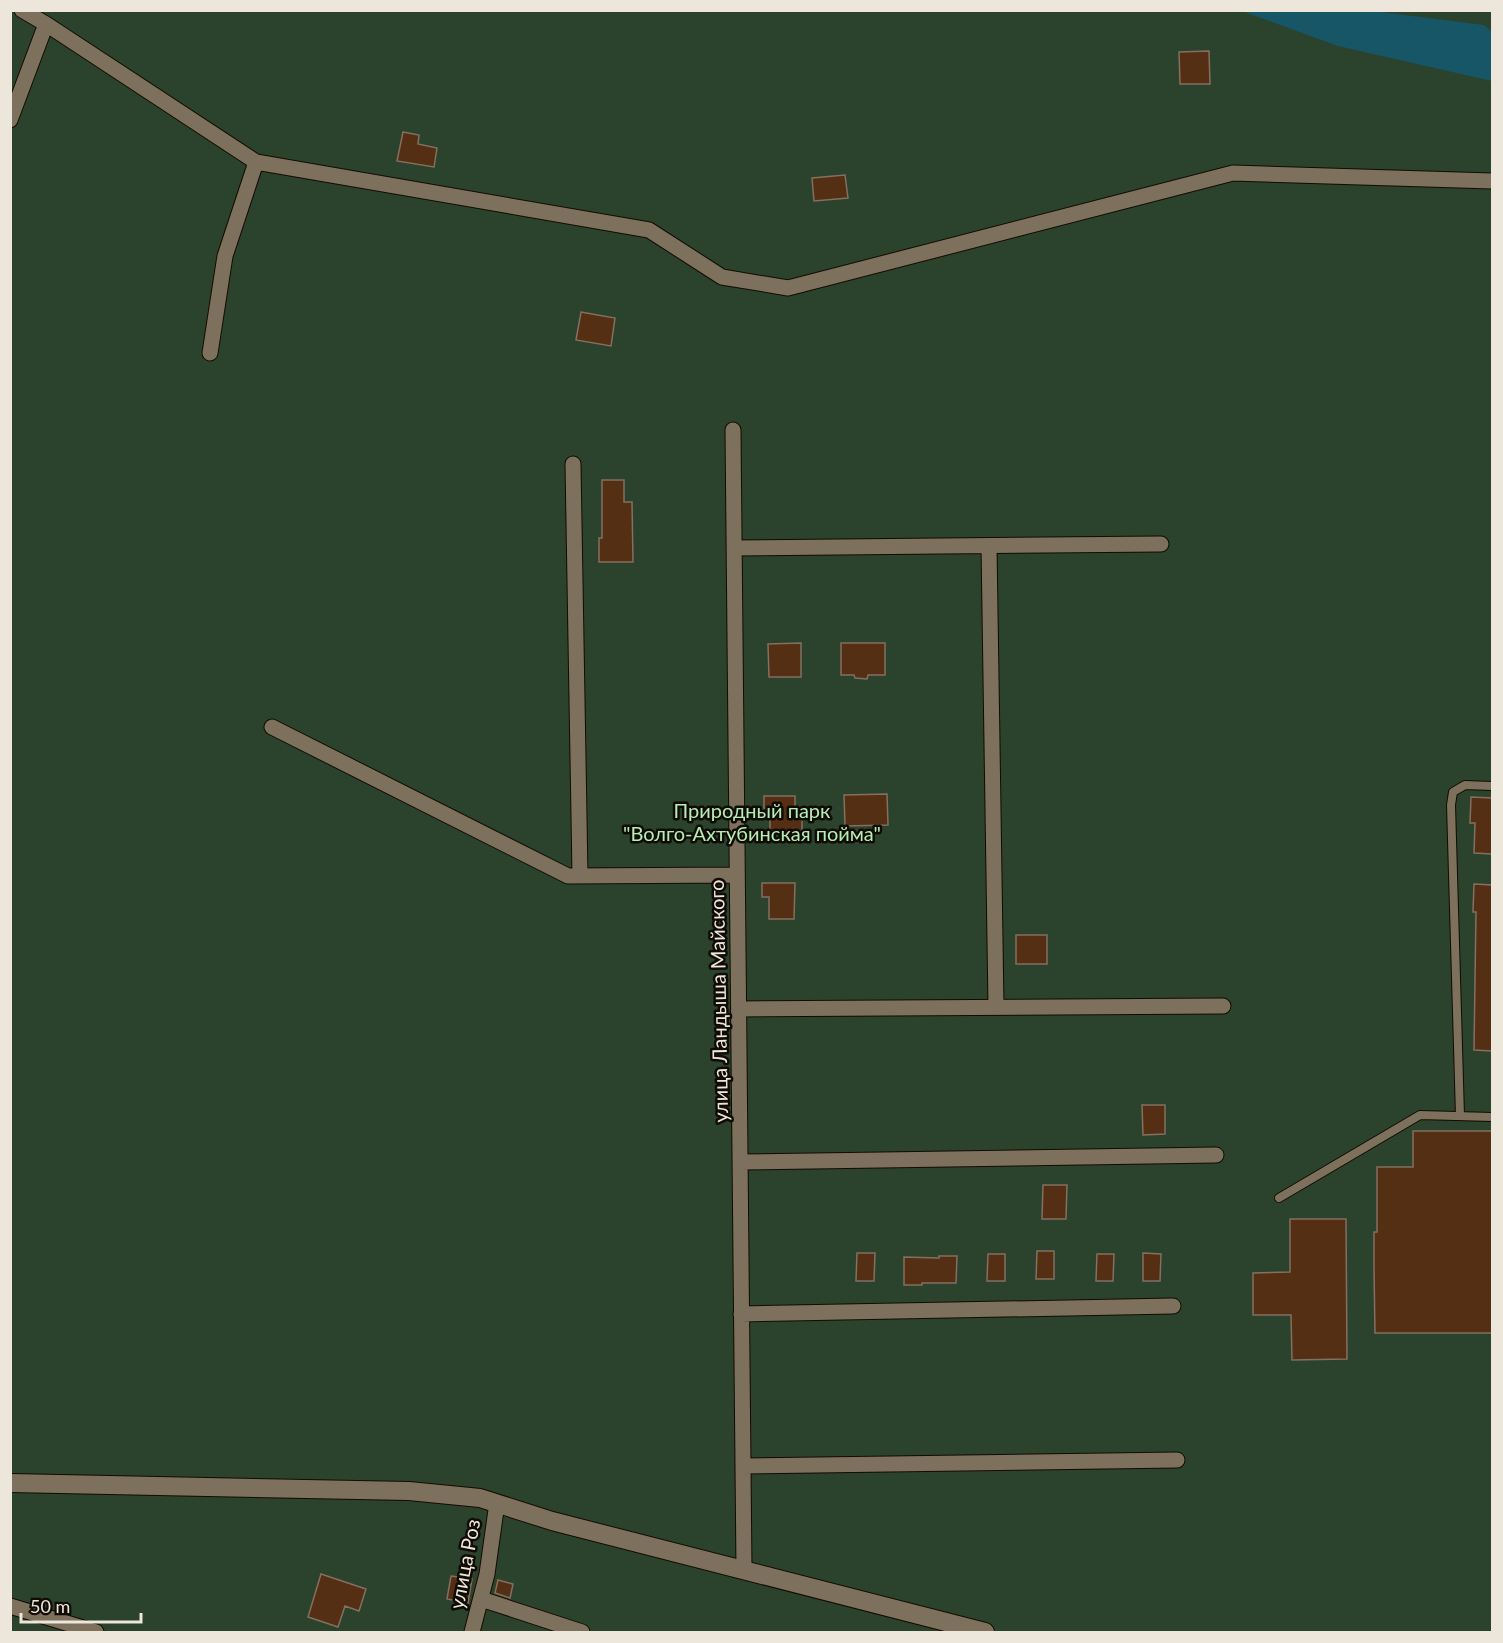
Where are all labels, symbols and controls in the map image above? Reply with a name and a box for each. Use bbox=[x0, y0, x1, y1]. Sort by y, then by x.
park label: Природный парк "Волго-Ахтубинская пойма" bbox=[623, 798, 881, 845]
street label: улица Ландыша Майского bbox=[704, 879, 732, 1123]
street label: улица Роз bbox=[444, 1517, 484, 1611]
scale bar bbox=[21, 1586, 141, 1624]
text: 50 m bbox=[30, 1595, 70, 1617]

